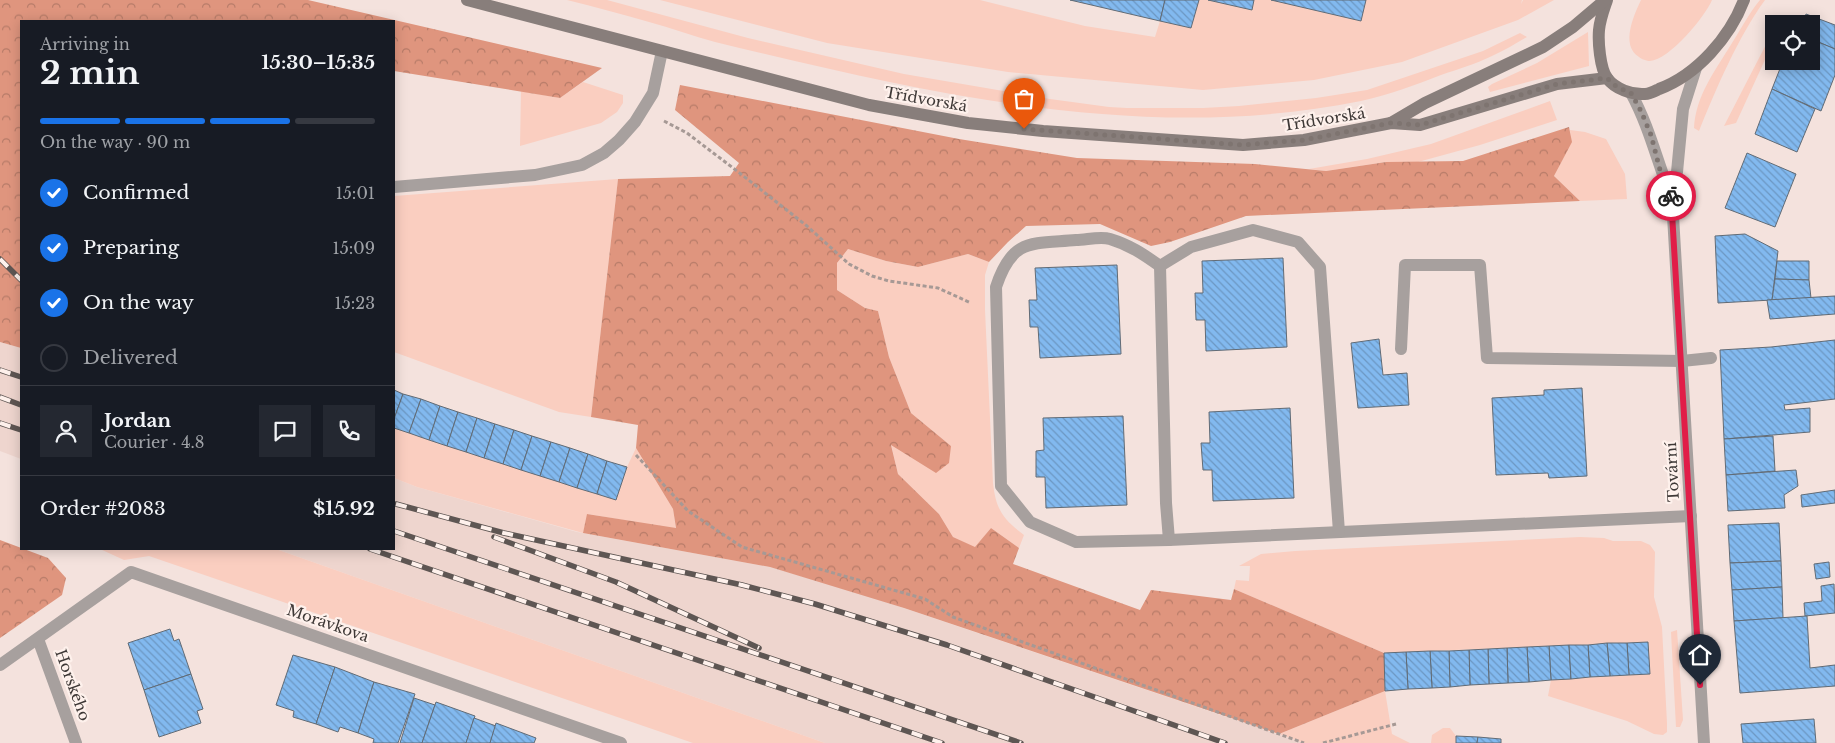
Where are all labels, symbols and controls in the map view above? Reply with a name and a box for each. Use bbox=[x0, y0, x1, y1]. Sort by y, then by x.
map controls bbox=[1765, 15, 1820, 70]
button: locate bbox=[1765, 15, 1820, 70]
text: Arriving in bbox=[40, 34, 130, 54]
text: 15:30–15:35 bbox=[261, 51, 375, 74]
text: 2 min bbox=[40, 53, 140, 93]
pin bbox=[1003, 78, 1045, 129]
street label: Třídvorská bbox=[883, 82, 969, 116]
icon: bag bbox=[1010, 85, 1038, 113]
street label: Třídvorská bbox=[1281, 103, 1367, 135]
text: On the way · 90 m bbox=[40, 132, 190, 152]
courier bbox=[1646, 171, 1696, 221]
icon: check bbox=[40, 179, 68, 207]
text: Confirmed bbox=[83, 181, 189, 204]
icon: bike bbox=[1657, 182, 1685, 210]
text: 15:01 bbox=[336, 183, 375, 203]
icon: check bbox=[40, 234, 68, 262]
text: Preparing bbox=[83, 236, 179, 259]
text: 15:09 bbox=[333, 238, 375, 258]
icon: check bbox=[40, 289, 68, 317]
text: On the way bbox=[83, 291, 194, 314]
text: 15:23 bbox=[335, 293, 375, 313]
text: Delivered bbox=[83, 346, 178, 369]
button: person bbox=[40, 405, 92, 457]
button: chat bbox=[259, 405, 311, 457]
button: phone bbox=[323, 405, 375, 457]
text: Jordan bbox=[104, 409, 171, 432]
text: Courier · 4.8 bbox=[104, 432, 205, 452]
street label: Tovární bbox=[1661, 441, 1683, 502]
text: Order #2083 bbox=[40, 497, 166, 520]
text: $15.92 bbox=[313, 497, 375, 520]
street label: Morávkova bbox=[285, 600, 372, 646]
pin bbox=[1679, 634, 1721, 685]
icon: home bbox=[1686, 641, 1714, 669]
street label: Horského bbox=[51, 647, 95, 724]

